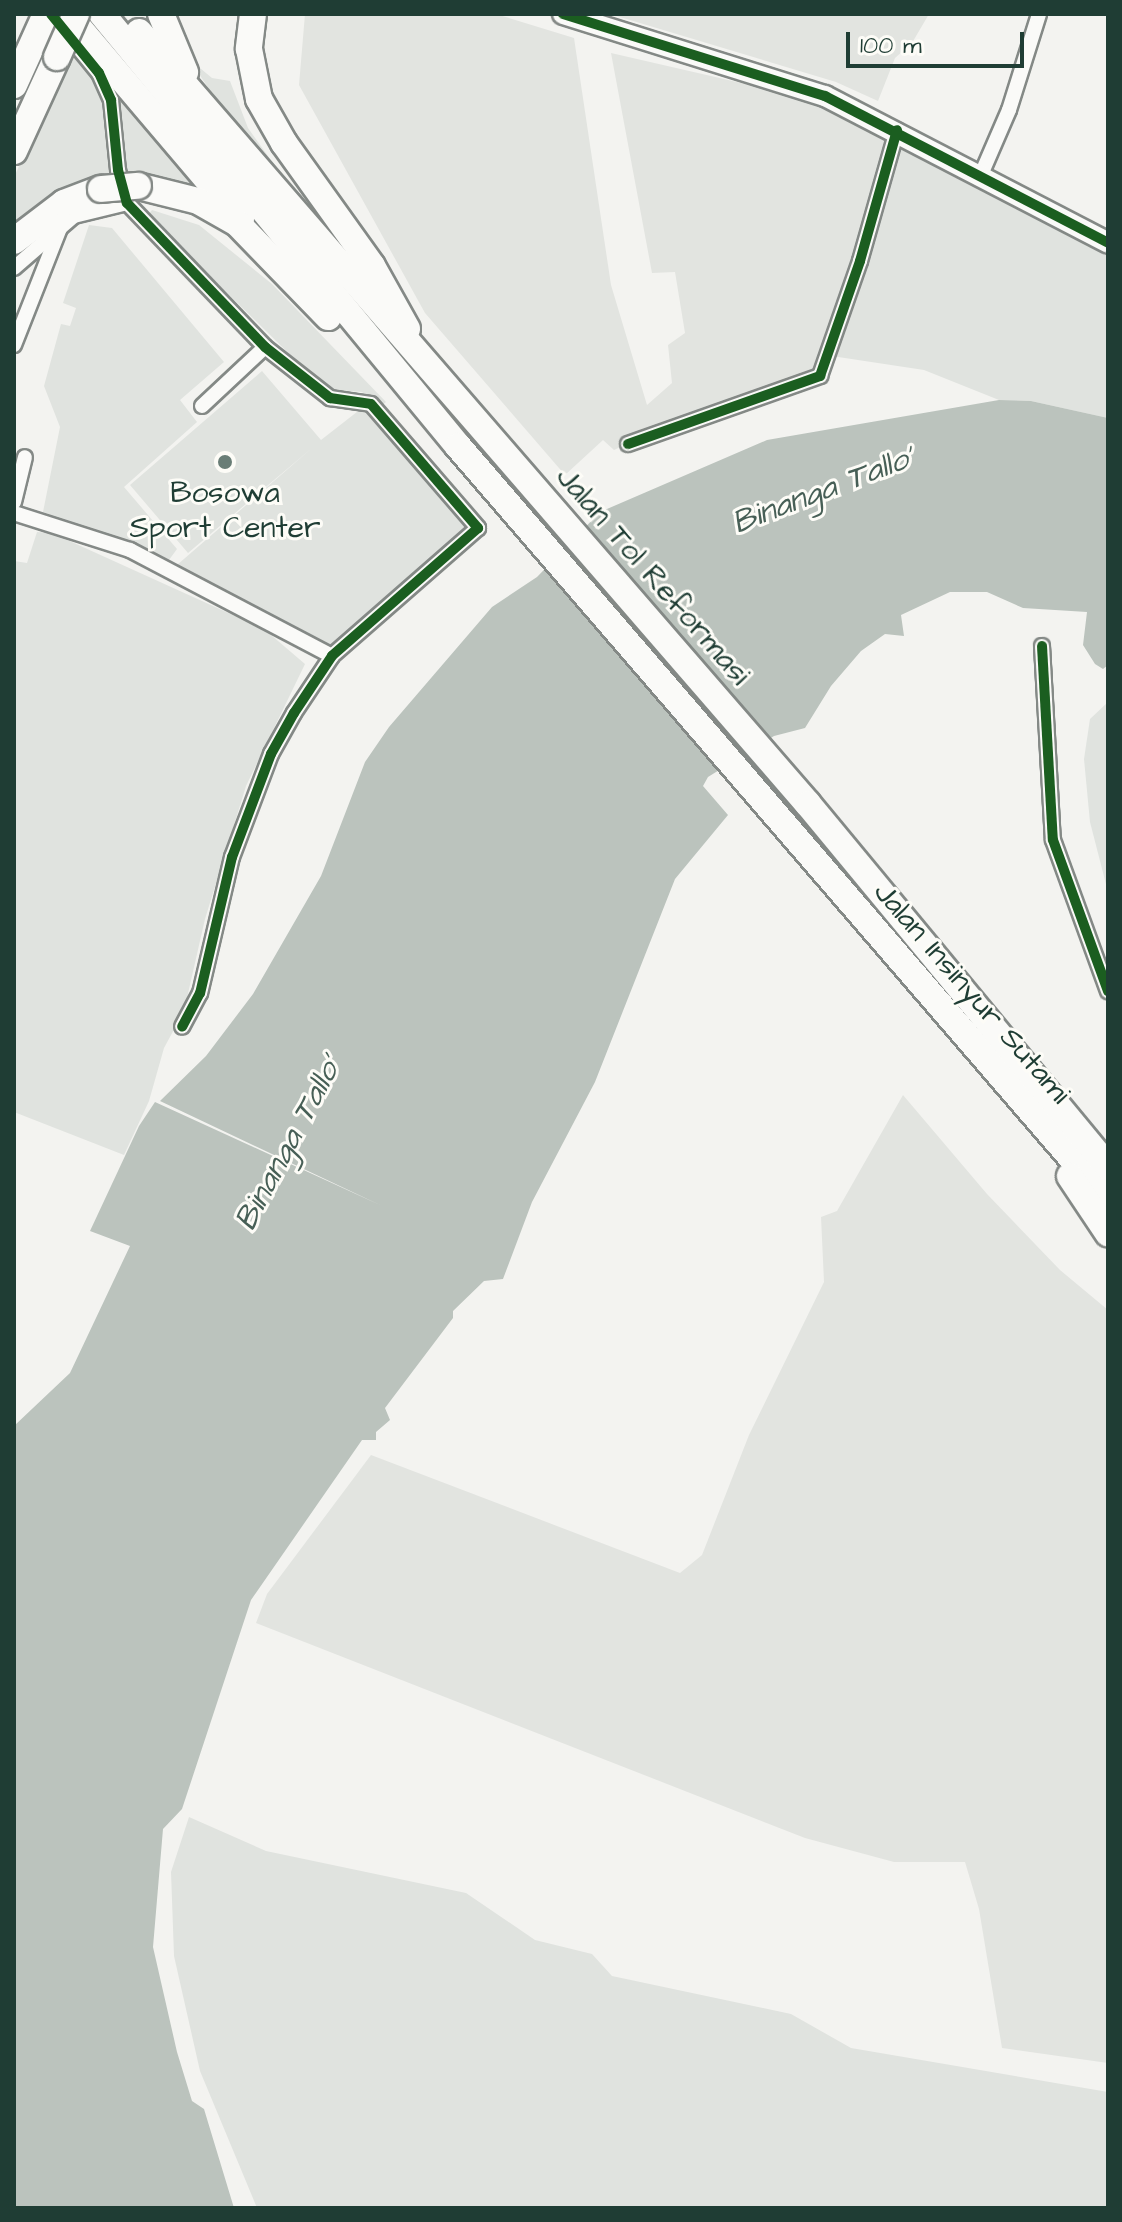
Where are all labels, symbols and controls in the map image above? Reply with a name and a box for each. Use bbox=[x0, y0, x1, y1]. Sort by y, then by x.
scale bar bbox=[850, 16, 1028, 66]
text: 100 m bbox=[860, 29, 922, 63]
water label: Binanga Tallo' bbox=[727, 439, 919, 543]
marker: Bosowa Sport Center bbox=[216, 453, 234, 471]
street label: Jalan Tol Reformasi bbox=[548, 459, 758, 693]
place label: Bosowa Sport Center bbox=[130, 475, 320, 546]
street label: Jalan Insinyur Sutami bbox=[866, 875, 1078, 1111]
water label: Binanga Tallo' bbox=[227, 1051, 351, 1237]

